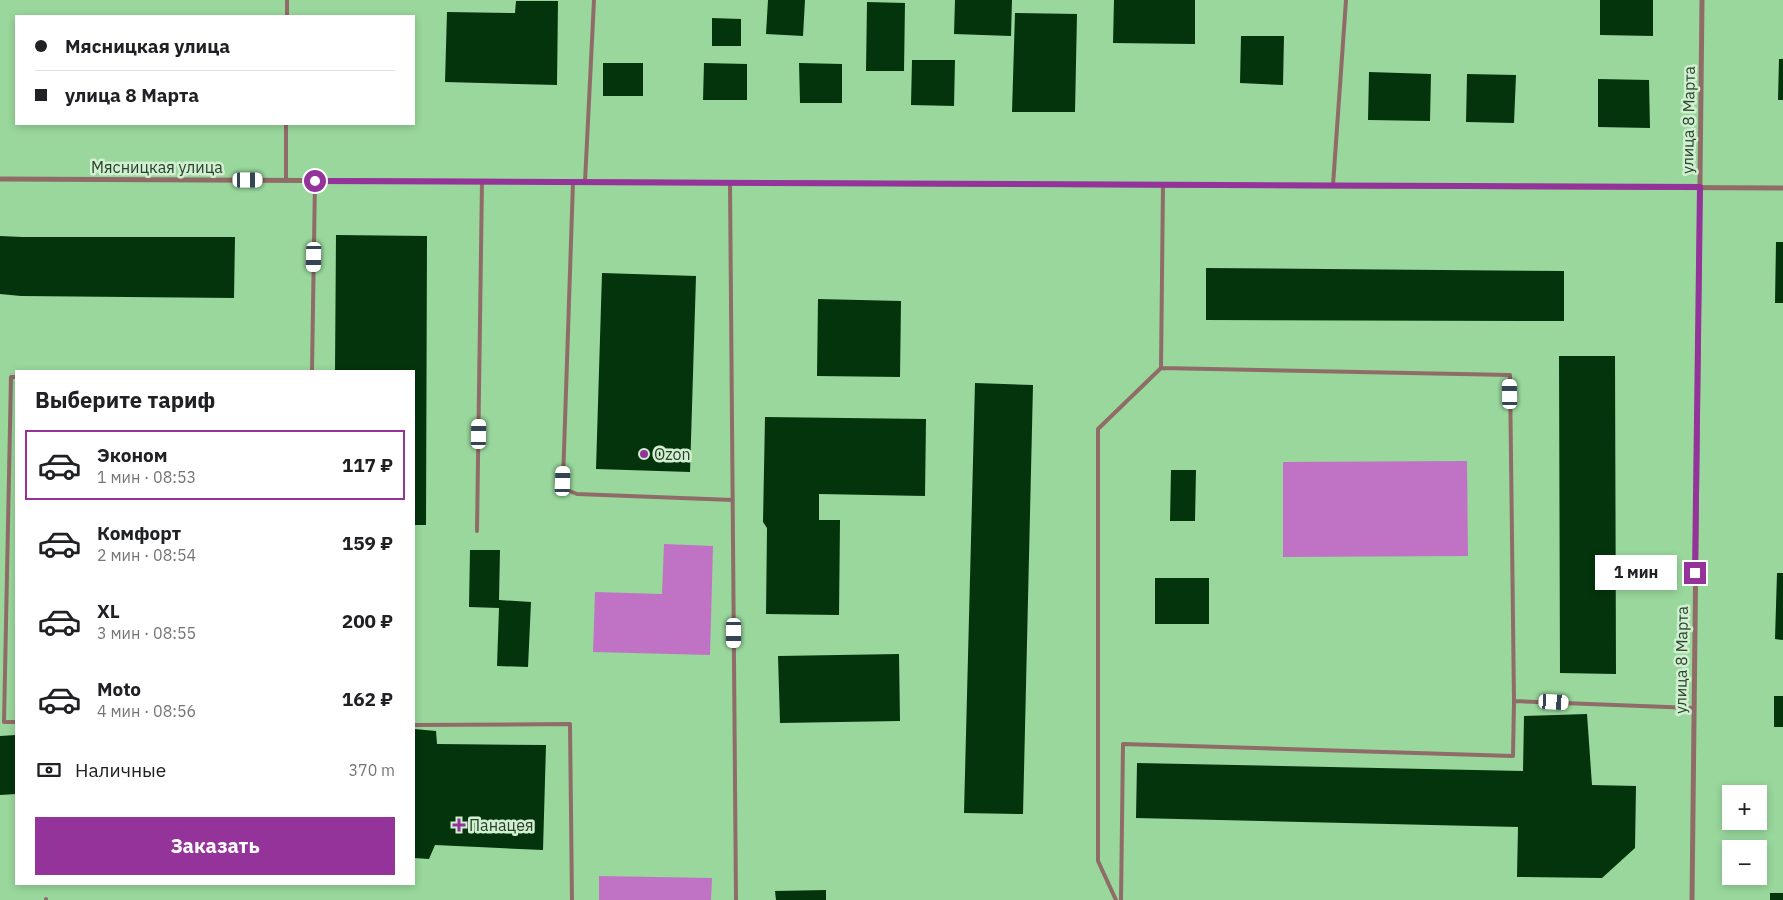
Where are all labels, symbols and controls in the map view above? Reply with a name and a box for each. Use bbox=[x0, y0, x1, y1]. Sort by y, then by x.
text: Мясницкая улица bbox=[65, 34, 230, 58]
street label: улица 8 Марта bbox=[1677, 65, 1699, 174]
text: улица 8 Марта bbox=[65, 83, 199, 107]
street label: Мясницкая улица bbox=[91, 157, 223, 177]
route start bbox=[304, 170, 326, 192]
car bbox=[233, 173, 263, 188]
car bbox=[306, 242, 321, 272]
car bbox=[1502, 379, 1517, 409]
text: Выберите тариф bbox=[35, 385, 215, 414]
car bbox=[471, 419, 486, 449]
icon: car bbox=[37, 443, 82, 488]
text: Эконом bbox=[97, 443, 168, 467]
place label: Ozon bbox=[654, 444, 691, 464]
marker: Ozon bbox=[638, 448, 650, 460]
text: 117 ₽ bbox=[342, 453, 393, 477]
car bbox=[554, 466, 571, 496]
text: 1 мин · 08:53 bbox=[97, 467, 196, 487]
icon: car bbox=[37, 521, 82, 566]
text: Комфорт bbox=[97, 521, 181, 545]
text: 159 ₽ bbox=[342, 531, 393, 555]
text: 2 мин · 08:54 bbox=[97, 545, 196, 565]
callout: 1 мин bbox=[1595, 556, 1678, 590]
text: 1 мин bbox=[1614, 562, 1658, 582]
route end bbox=[1684, 562, 1706, 584]
icon: car bbox=[37, 599, 82, 644]
text: XL bbox=[97, 599, 120, 623]
street label: улица 8 Марта bbox=[1670, 605, 1692, 714]
text: 200 ₽ bbox=[342, 609, 393, 633]
car bbox=[726, 618, 741, 648]
text: 3 мин · 08:55 bbox=[97, 623, 196, 643]
icon: car bbox=[37, 677, 82, 722]
text: Moto bbox=[97, 677, 141, 701]
text: 162 ₽ bbox=[342, 687, 393, 711]
car bbox=[1538, 694, 1569, 710]
text: 4 мин · 08:56 bbox=[97, 701, 196, 721]
icon: cash bbox=[35, 756, 63, 784]
text: Наличные bbox=[75, 758, 166, 782]
text: 370 m bbox=[348, 760, 395, 780]
map controls bbox=[1722, 785, 1767, 885]
button: + bbox=[1722, 785, 1767, 830]
place label: Панацея bbox=[469, 815, 534, 835]
button: Заказать bbox=[35, 817, 395, 875]
marker: Панацея bbox=[453, 819, 465, 831]
button: − bbox=[1722, 840, 1767, 885]

